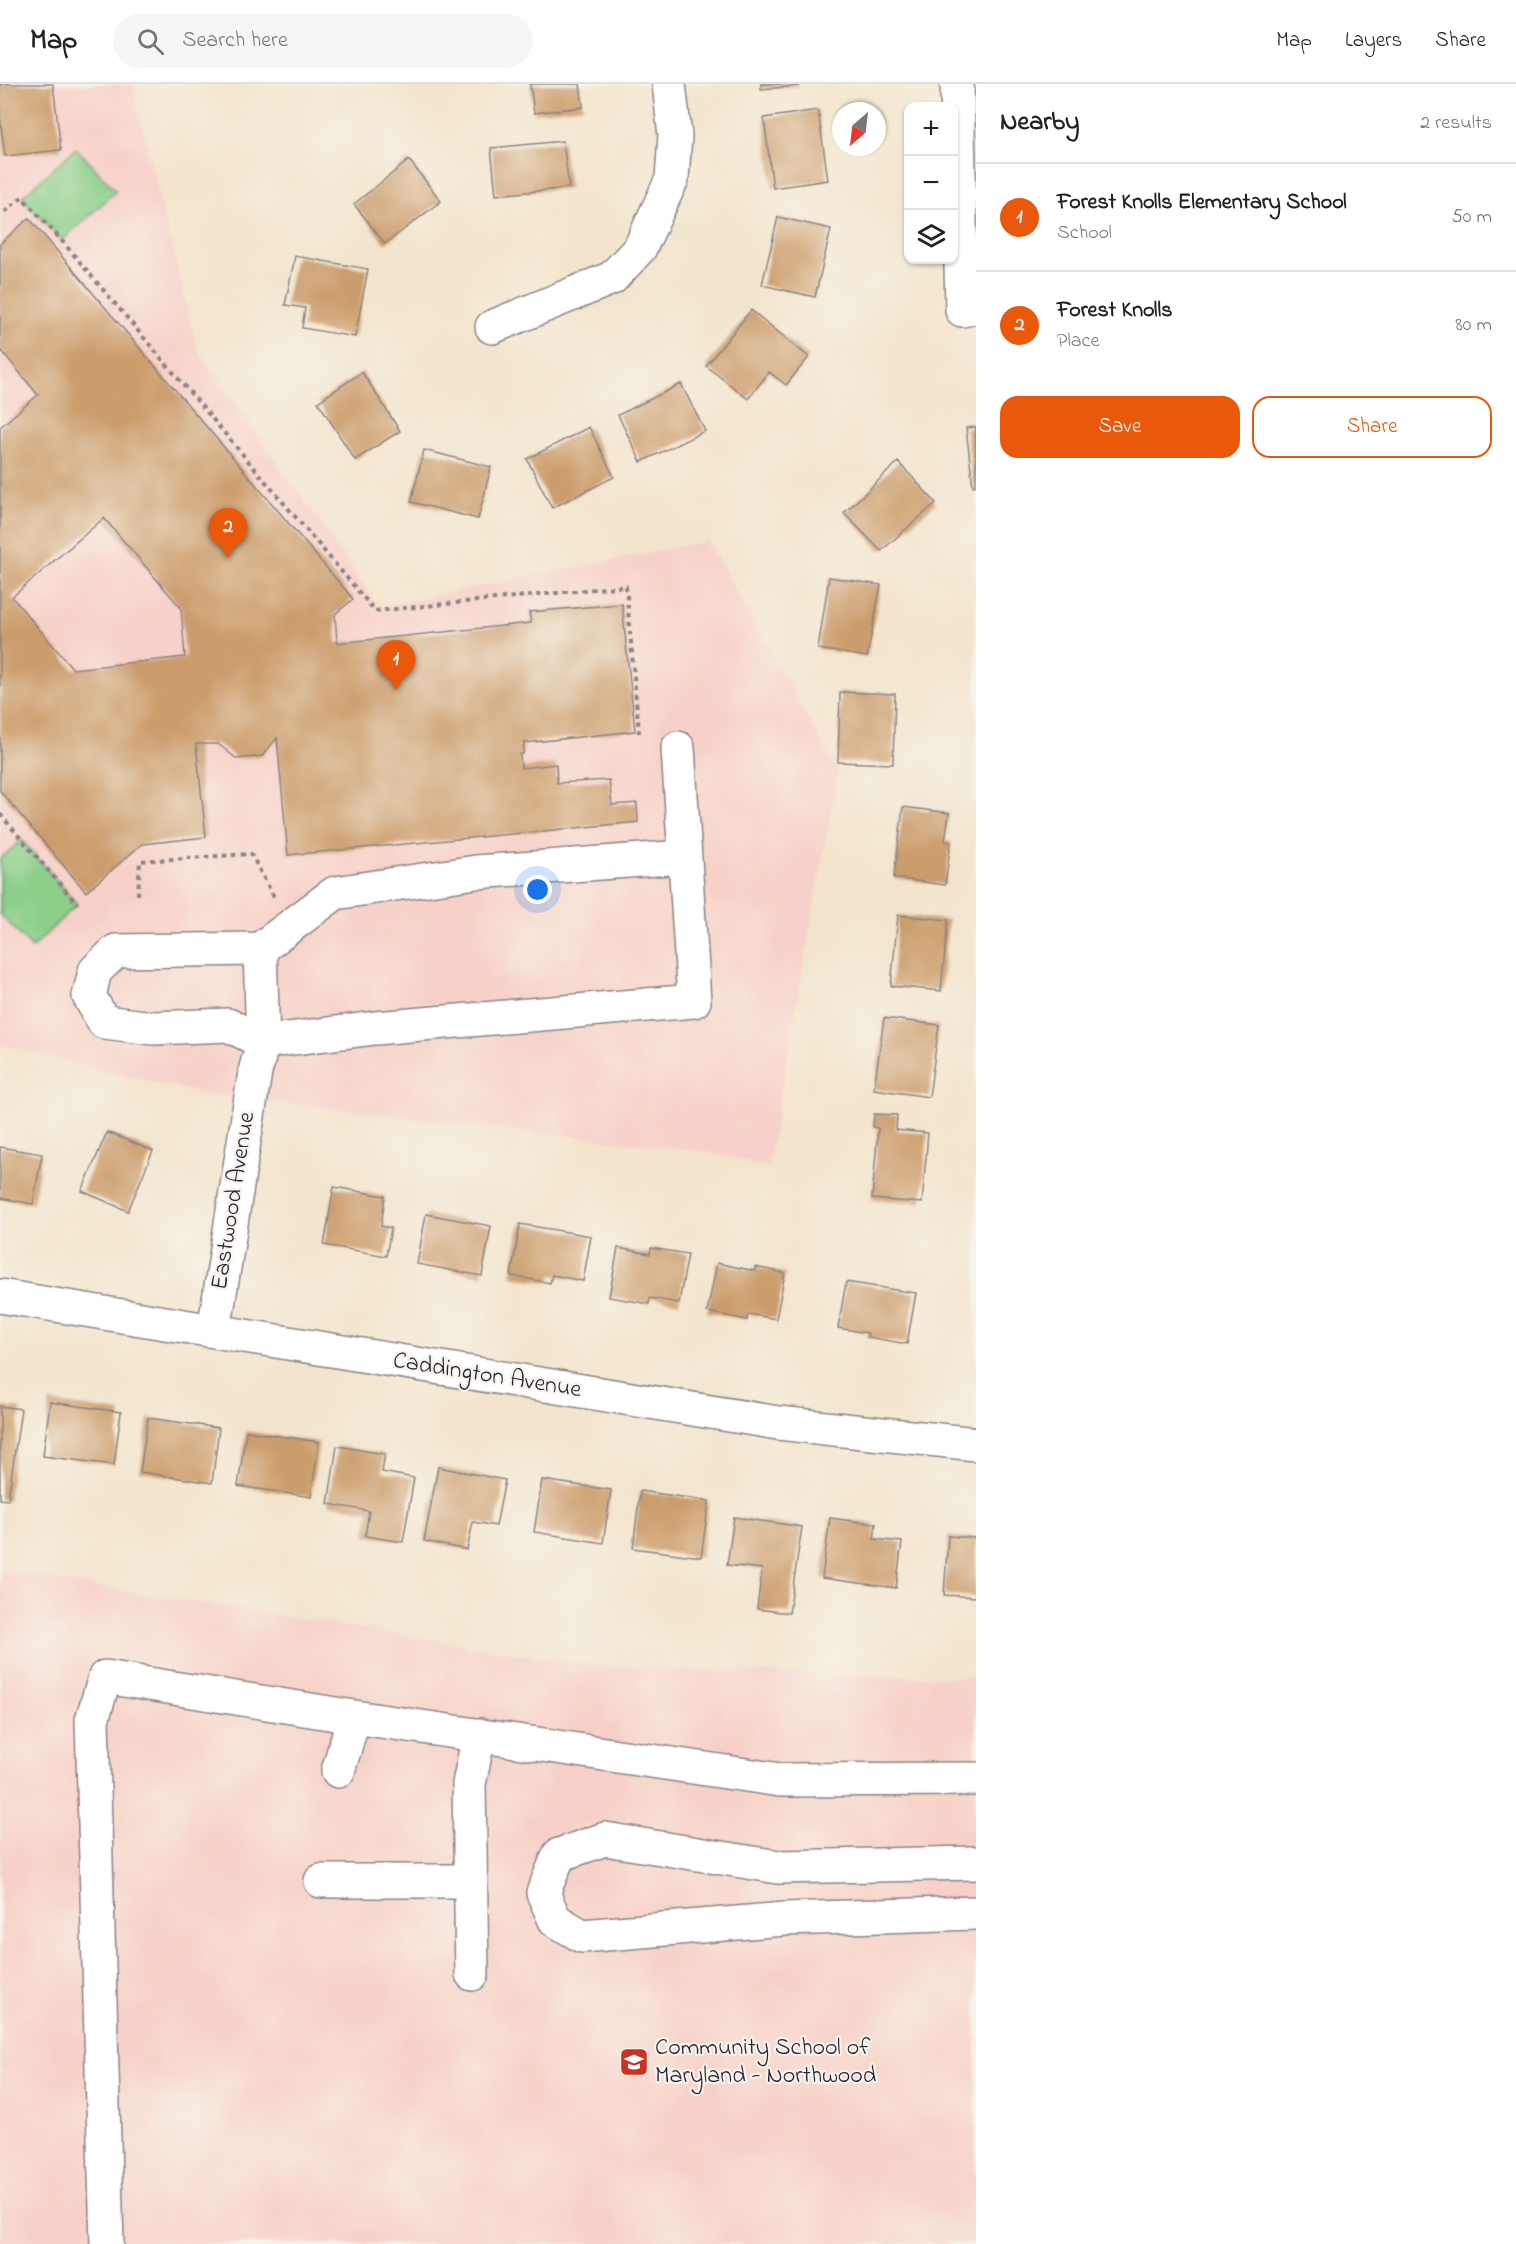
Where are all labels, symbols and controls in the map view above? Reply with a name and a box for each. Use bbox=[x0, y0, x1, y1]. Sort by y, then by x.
search box bbox=[113, 14, 533, 68]
text: Map bbox=[30, 21, 77, 62]
icon: search bbox=[134, 25, 167, 58]
text: Search here bbox=[182, 25, 288, 57]
text: Map bbox=[1276, 26, 1312, 56]
text: Layers bbox=[1345, 26, 1402, 56]
text: Share bbox=[1435, 26, 1486, 56]
north arrow bbox=[832, 102, 886, 156]
map controls bbox=[904, 102, 958, 264]
button: + bbox=[904, 102, 958, 156]
text: Nearby bbox=[1000, 104, 1079, 142]
text: 2 results bbox=[1420, 109, 1492, 138]
button: − bbox=[904, 156, 958, 210]
text: Forest Knolls Elementary School bbox=[1057, 187, 1347, 219]
text: 1 bbox=[1016, 203, 1023, 232]
text: 50 m bbox=[1451, 203, 1492, 232]
button: layers bbox=[904, 210, 958, 264]
text: School bbox=[1057, 219, 1112, 248]
text: Forest Knolls bbox=[1057, 295, 1172, 327]
text: 2 bbox=[1015, 311, 1024, 340]
text: 80 m bbox=[1455, 311, 1492, 340]
text: Place bbox=[1057, 327, 1099, 356]
button: Save bbox=[1000, 396, 1240, 458]
button: Share bbox=[1252, 396, 1492, 458]
pin: 2 bbox=[208, 508, 248, 558]
pin: 1 bbox=[376, 640, 416, 690]
your location bbox=[523, 875, 552, 904]
street label: Eastwood Avenue bbox=[203, 1109, 265, 1292]
street label: Caddington Avenue bbox=[390, 1344, 584, 1408]
place label: Community School of Maryland - Northwood bbox=[655, 2031, 877, 2095]
school or university icon: Community School of Maryland - Northwood bbox=[618, 2046, 650, 2078]

